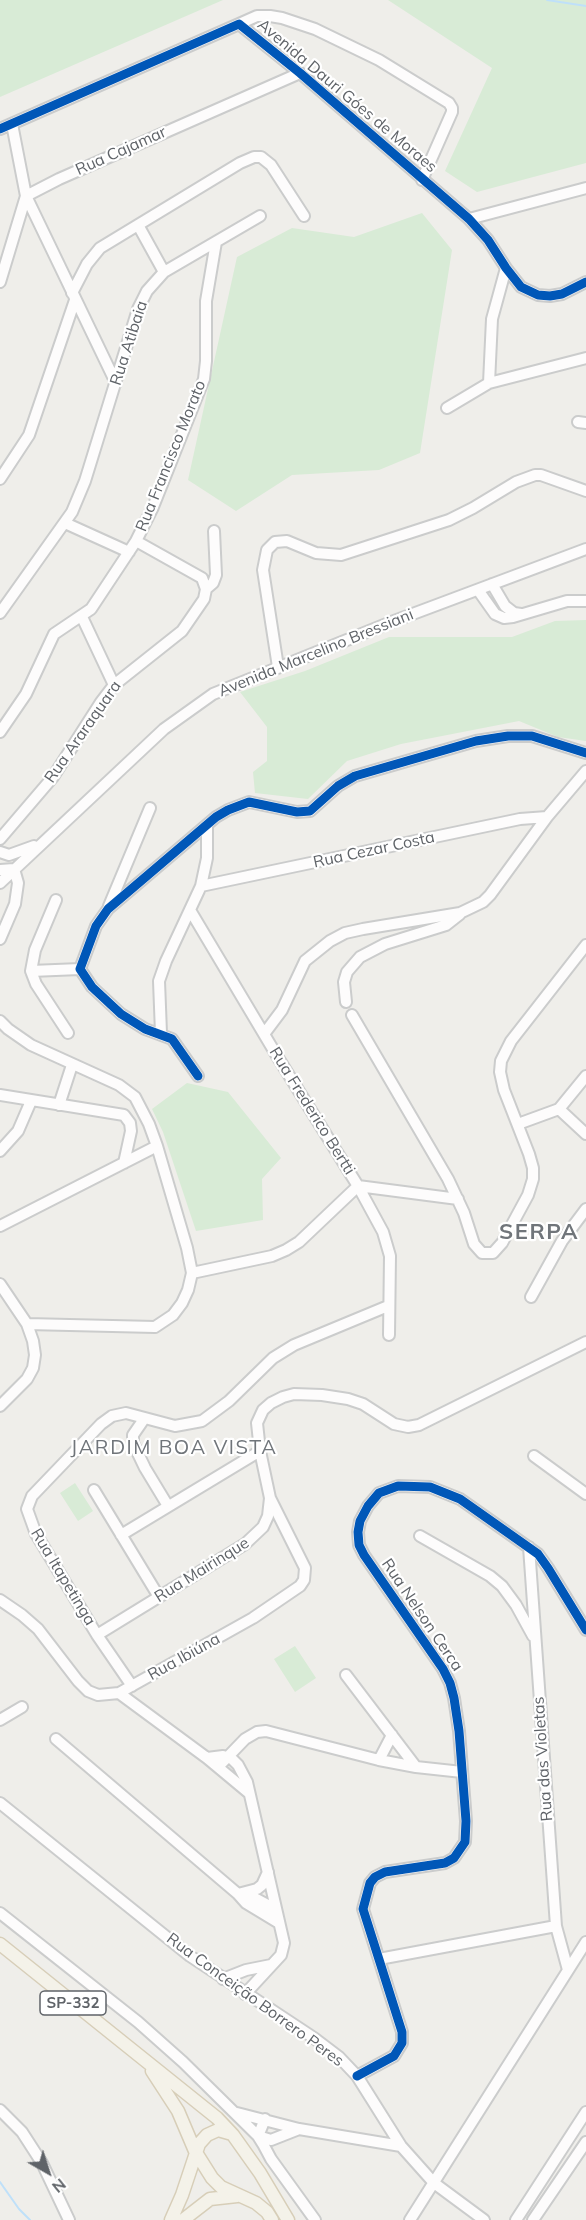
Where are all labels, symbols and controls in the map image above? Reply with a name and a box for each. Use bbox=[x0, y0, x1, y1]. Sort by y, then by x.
street label: Avenida Dauri Góes de Moraes bbox=[253, 15, 441, 177]
street label: Rua Cajamar bbox=[73, 122, 169, 180]
street label: Rua Atibaia bbox=[106, 298, 152, 388]
street label: Rua Francisco Morato bbox=[132, 378, 210, 534]
street label: Avenida Marcelino Bressiani bbox=[216, 605, 416, 701]
street label: Rua Araraquara bbox=[41, 677, 125, 787]
street label: Rua Cezar Costa bbox=[312, 828, 436, 872]
street label: Rua Frederico Bertti bbox=[265, 1044, 359, 1178]
district label: SERPA bbox=[499, 1219, 579, 1245]
district label: JARDIM BOA VISTA bbox=[71, 1436, 277, 1460]
street label: Rua Itapetinga bbox=[27, 1525, 99, 1629]
street label: Rua Mairinque bbox=[151, 1533, 253, 1607]
street label: Rua Nelson Cerca bbox=[377, 1555, 467, 1675]
street label: Rua Ibiúna bbox=[144, 1629, 224, 1685]
street label: Rua das Violetas bbox=[529, 1696, 557, 1822]
street label: Rua Conceição Borrero Peres bbox=[163, 1929, 347, 2071]
road number: SP-332 bbox=[40, 1991, 106, 2015]
north arrow bbox=[18, 2142, 78, 2202]
text: N bbox=[48, 2174, 70, 2198]

